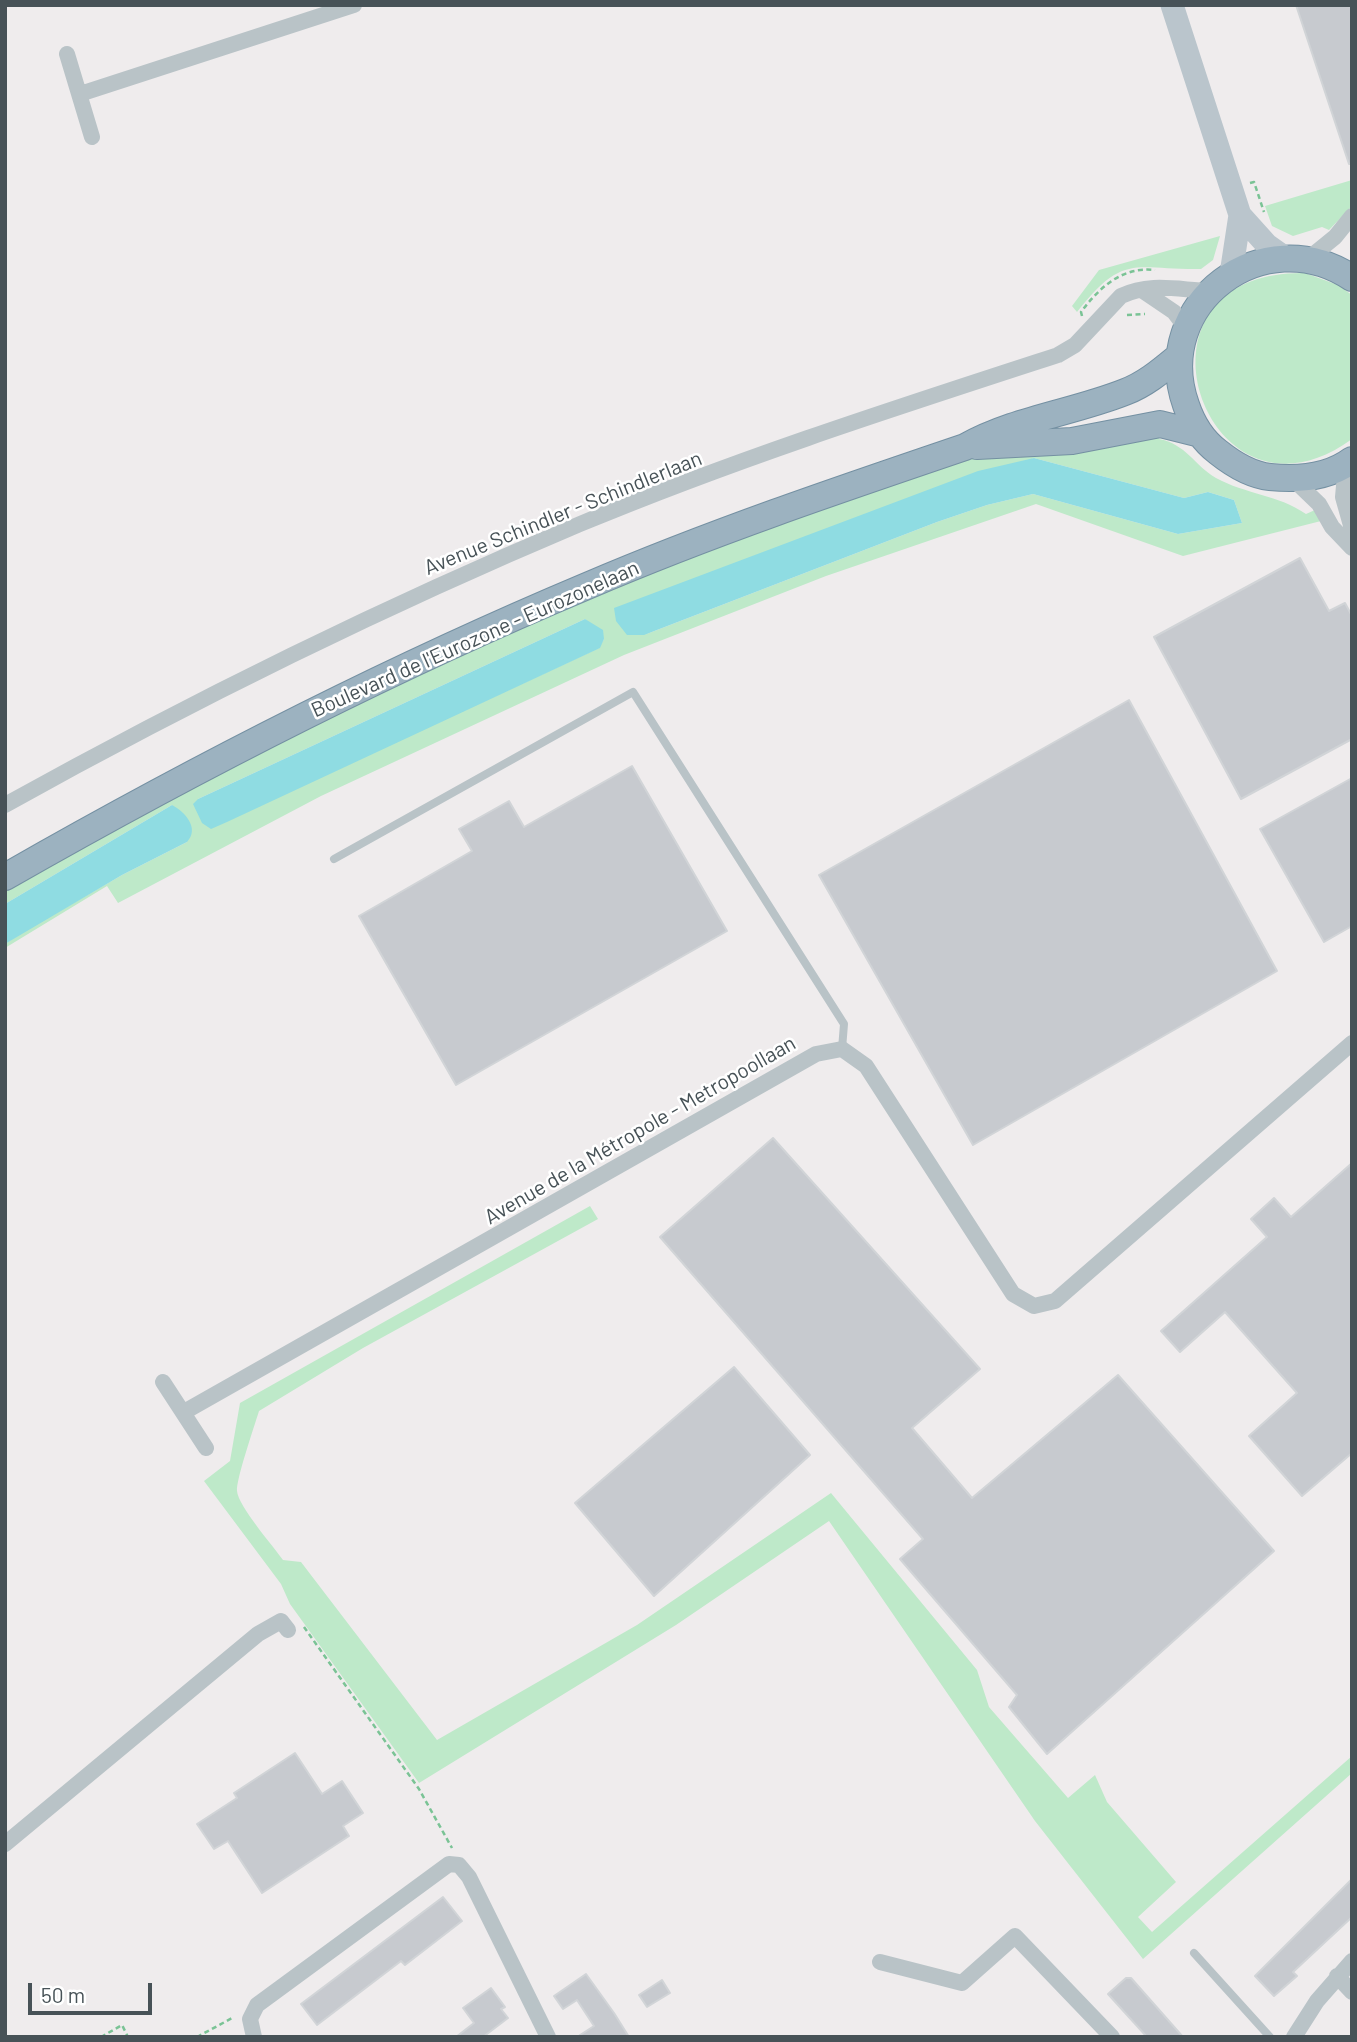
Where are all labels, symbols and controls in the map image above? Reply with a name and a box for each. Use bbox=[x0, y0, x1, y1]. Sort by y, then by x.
street label: Avenue Schindler - Schindlerlaan bbox=[420, 446, 706, 580]
street label: Boulevard de l'Eurozone - Eurozonelaan bbox=[307, 555, 643, 723]
street label: Avenue de la Métropole - Metropoollaan bbox=[480, 1030, 800, 1230]
scale bar bbox=[32, 1968, 156, 2012]
text: 50 m bbox=[41, 1982, 85, 2007]

